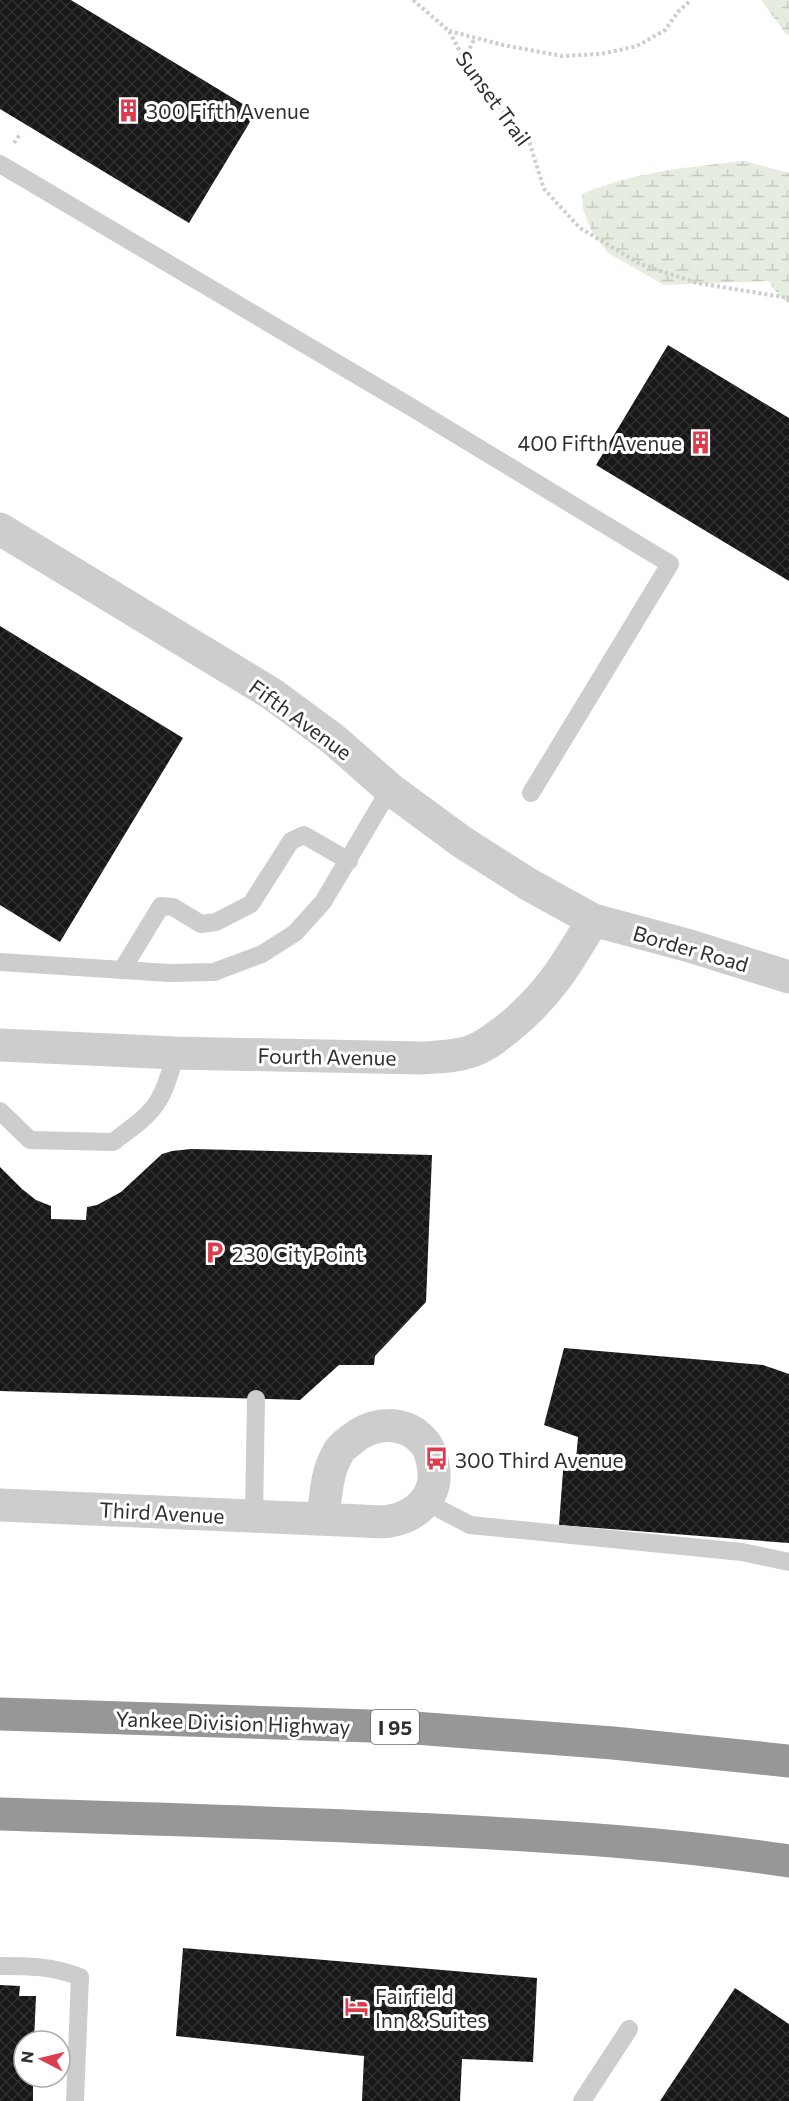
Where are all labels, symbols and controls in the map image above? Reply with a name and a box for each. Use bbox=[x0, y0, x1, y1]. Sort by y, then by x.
street label: Sunset Trail bbox=[451, 46, 537, 150]
building icon: 300 Fifth Avenue bbox=[115, 97, 141, 123]
place label: 300 Fifth Avenue bbox=[146, 98, 310, 123]
building icon: 400 Fifth Avenue bbox=[687, 429, 713, 455]
place label: 400 Fifth Avenue bbox=[518, 430, 682, 455]
street label: Fifth Avenue bbox=[245, 674, 357, 764]
street label: Border Road bbox=[630, 920, 752, 976]
street label: Fourth Avenue bbox=[257, 1042, 397, 1070]
parking icon: 230 CityPoint bbox=[201, 1240, 227, 1266]
place label: 230 CityPoint bbox=[232, 1241, 364, 1266]
bus stop icon: 300 Third Avenue bbox=[424, 1446, 450, 1472]
place label: 300 Third Avenue bbox=[455, 1447, 623, 1472]
street label: Third Avenue bbox=[99, 1496, 225, 1528]
street label: Yankee Division Highway bbox=[115, 1705, 351, 1739]
road number: I 95 bbox=[371, 1710, 419, 1744]
place label: Fairfield Inn & Suites bbox=[375, 1983, 487, 2032]
hotel icon: Fairfield Inn & Suites bbox=[344, 1994, 370, 2020]
north arrow bbox=[12, 2029, 72, 2089]
text: N bbox=[16, 2050, 37, 2064]

